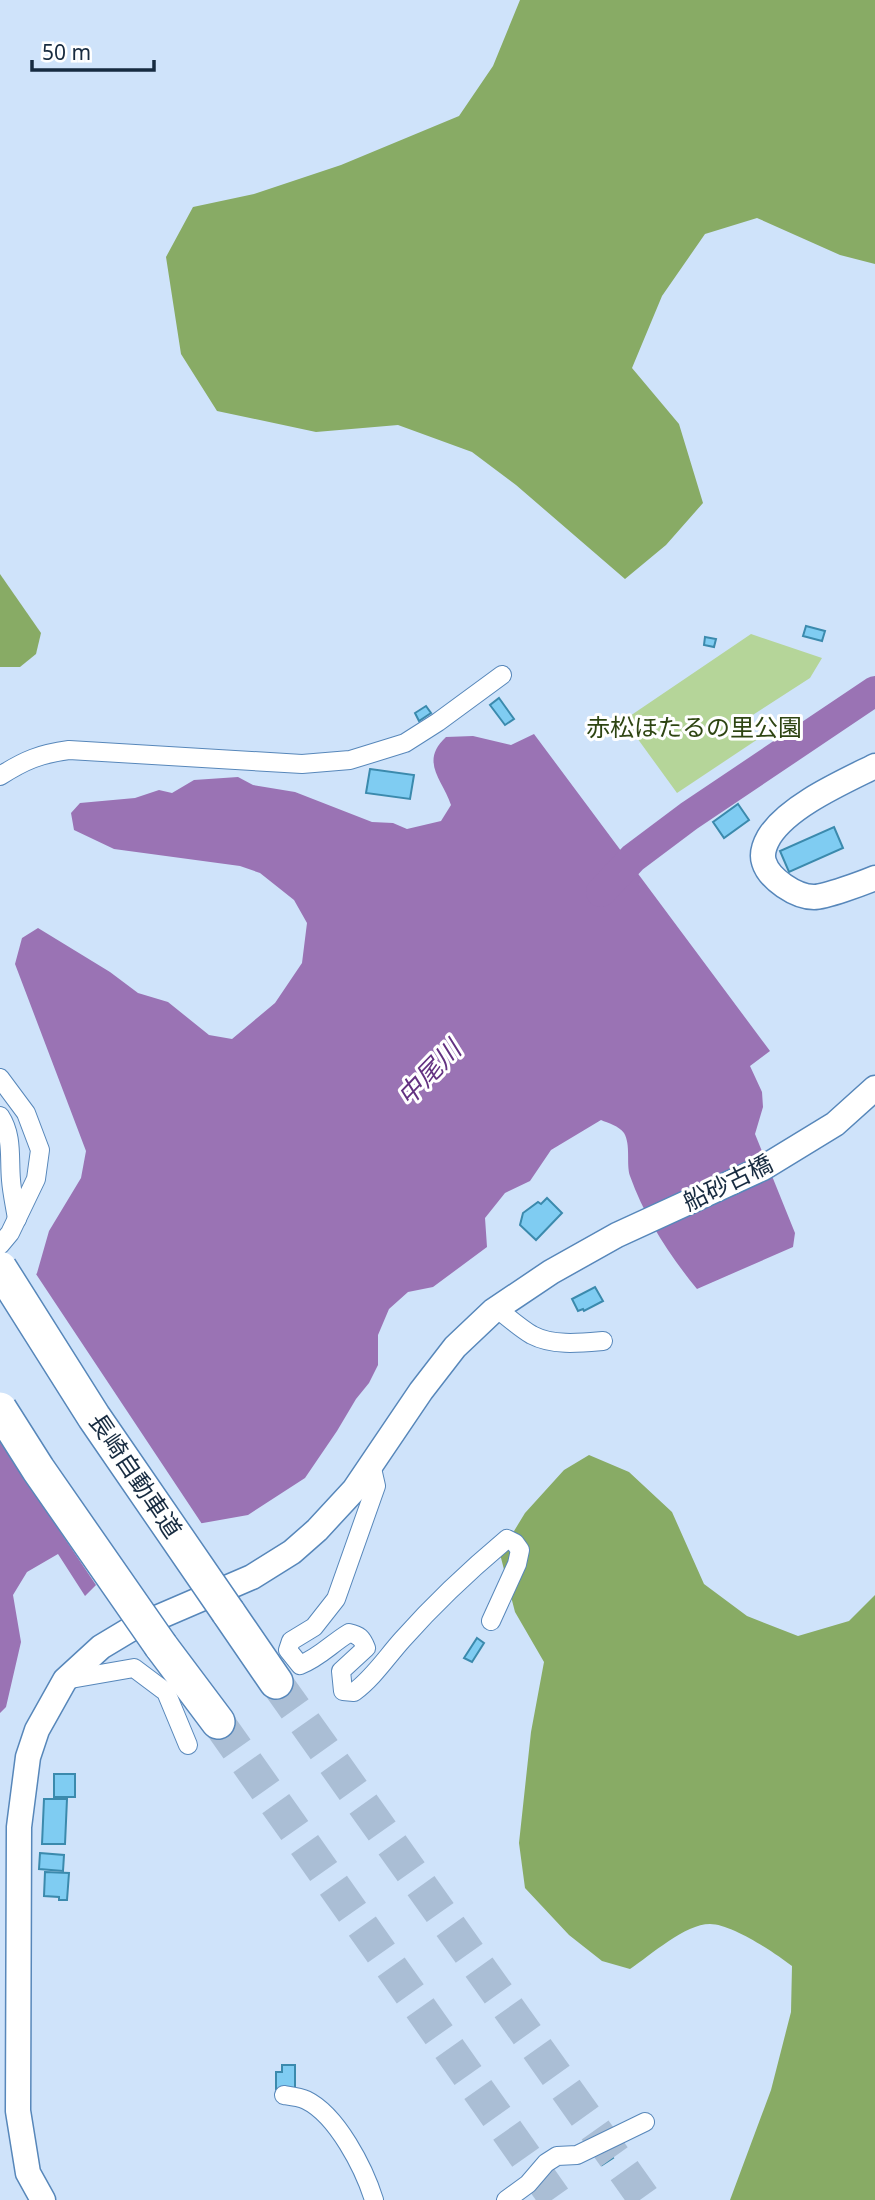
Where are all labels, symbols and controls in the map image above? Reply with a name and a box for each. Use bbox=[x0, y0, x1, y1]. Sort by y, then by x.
scale bar bbox=[32, 28, 154, 72]
text: 50 m bbox=[42, 38, 91, 66]
park label: 赤松ほたるの里公園 bbox=[586, 710, 802, 743]
water label: 中尾川 bbox=[388, 1030, 470, 1113]
street label: 船砂古橋 bbox=[677, 1146, 778, 1218]
street label: 長崎自動車道 bbox=[82, 1406, 190, 1544]

